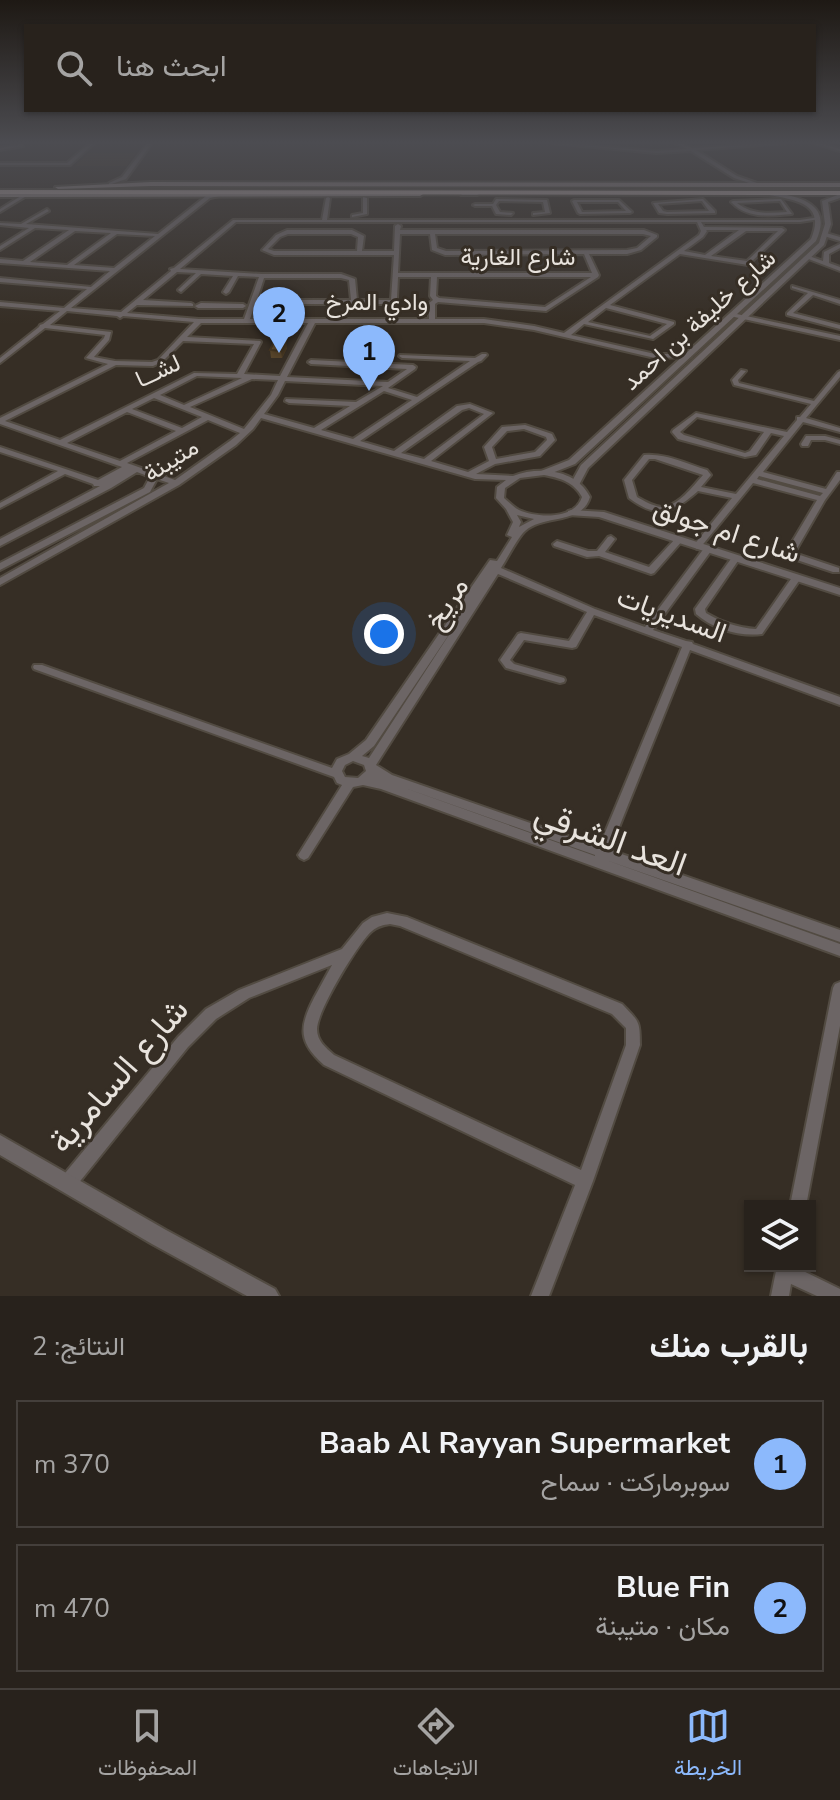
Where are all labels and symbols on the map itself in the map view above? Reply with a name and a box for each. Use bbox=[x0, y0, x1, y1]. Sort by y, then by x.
street label: شارع الغارية bbox=[460, 241, 576, 273]
street label: شارع خليفة بن احمد bbox=[615, 242, 783, 398]
street label: وادي المرخ bbox=[326, 286, 428, 321]
pin: 2 bbox=[253, 287, 305, 353]
pin: 1 bbox=[343, 325, 395, 391]
street label: لشــا bbox=[130, 347, 186, 395]
street label: متيبنة bbox=[138, 431, 204, 489]
street label: شارع ام جولق bbox=[648, 489, 805, 573]
street label: مريخ bbox=[416, 570, 478, 637]
street label: السديريات bbox=[612, 578, 732, 652]
your location bbox=[364, 614, 404, 654]
street label: العد الشرقي bbox=[527, 790, 693, 891]
street label: شارع السامرية bbox=[38, 988, 199, 1163]

